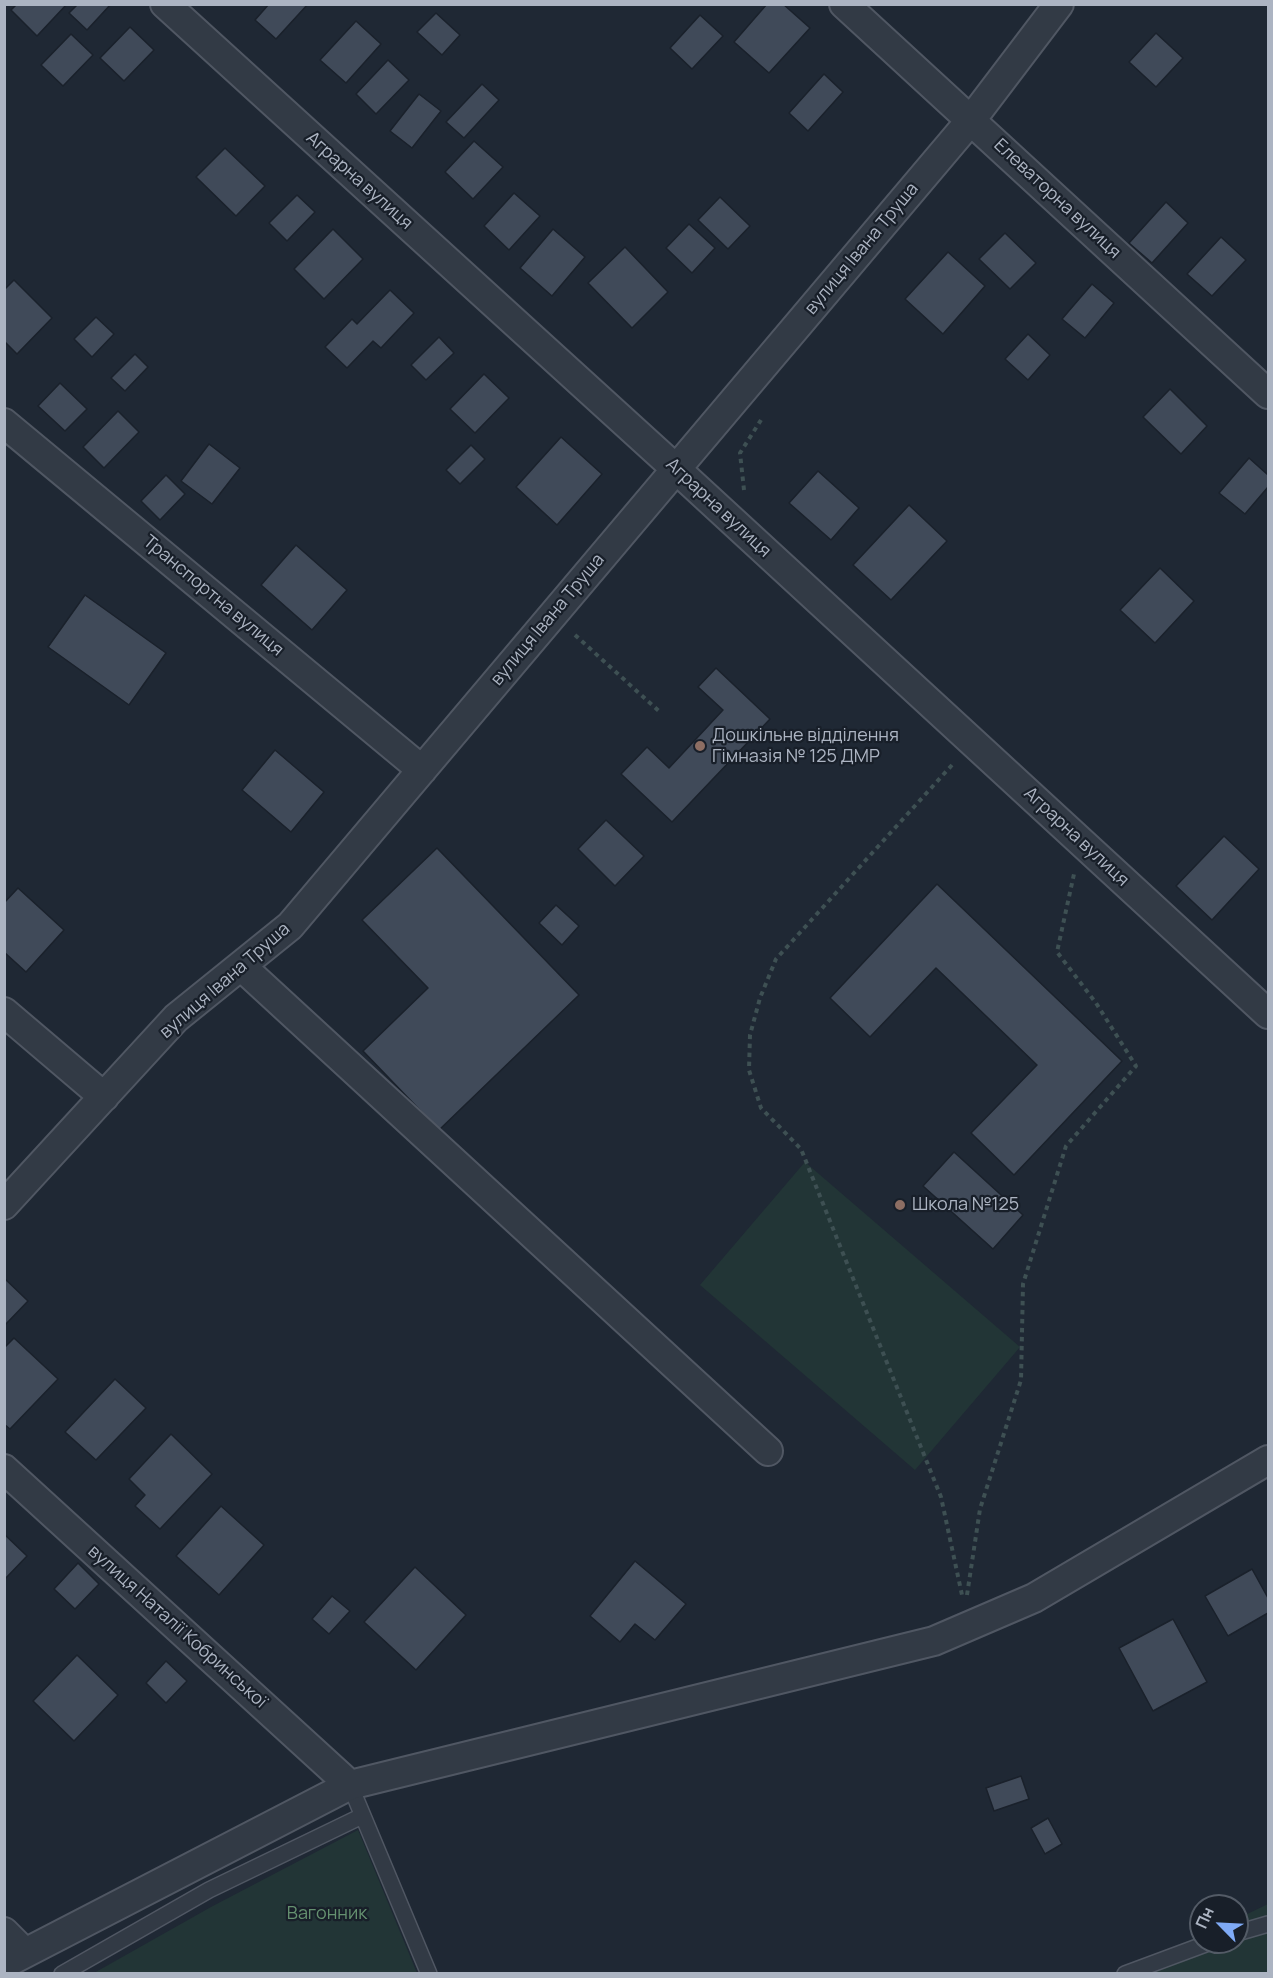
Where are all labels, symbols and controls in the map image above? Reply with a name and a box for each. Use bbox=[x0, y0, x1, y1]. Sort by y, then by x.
street label: Аграрна вулиця bbox=[301, 128, 417, 234]
street label: Елеваторна вулиця bbox=[989, 135, 1125, 263]
street label: вулиця Івана Труша bbox=[801, 179, 923, 319]
street label: Аграрна вулиця bbox=[661, 454, 775, 562]
street label: Транспортна вулиця bbox=[138, 531, 288, 661]
street label: вулиця Івана Труша bbox=[487, 550, 609, 690]
place label: Дошкільне відділення Гімназія № 125 ДМР bbox=[712, 725, 899, 768]
marker: Дошкільне відділення Гімназія № 125 ДМР bbox=[693, 739, 707, 753]
street label: Аграрна вулиця bbox=[1019, 783, 1133, 891]
street label: вулиця Івана Труша bbox=[156, 919, 294, 1043]
place label: Школа №125 bbox=[912, 1194, 1019, 1216]
marker: Школа №125 bbox=[893, 1198, 907, 1212]
street label: вулиця Наталії Кобринської bbox=[83, 1541, 271, 1713]
north arrow bbox=[1189, 1894, 1249, 1954]
park label: Вагонник bbox=[287, 1903, 367, 1925]
text: Пн bbox=[1190, 1903, 1219, 1932]

